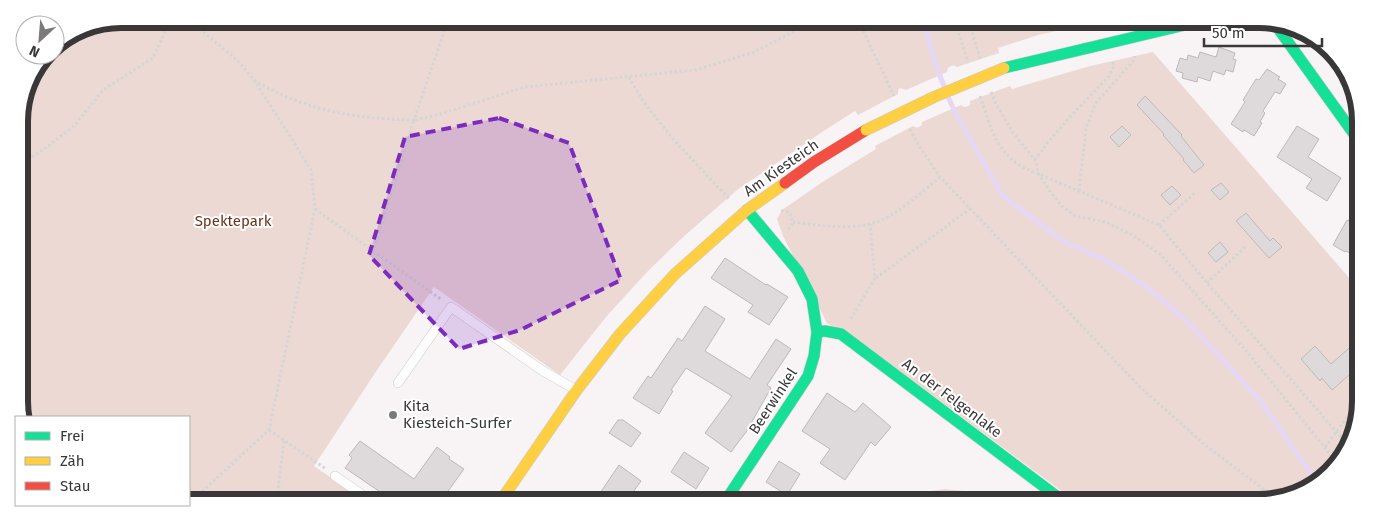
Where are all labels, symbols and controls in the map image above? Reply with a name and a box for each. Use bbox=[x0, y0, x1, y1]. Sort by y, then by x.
north arrow bbox=[15, 15, 65, 65]
scale bar bbox=[1204, 15, 1322, 47]
text: 50 m bbox=[1212, 24, 1245, 42]
text: N bbox=[27, 42, 42, 61]
street label: Am Kiesteich bbox=[740, 136, 822, 200]
park label: Spektepark bbox=[195, 212, 272, 230]
street label: An der Felgenlake bbox=[899, 355, 1005, 441]
street label: Beerwinkel bbox=[745, 364, 801, 437]
place label: Kita Kiesteich-Surfer bbox=[403, 397, 512, 432]
marker: Kita Kiesteich-Surfer bbox=[387, 409, 399, 421]
legend bbox=[15, 416, 190, 506]
text: Frei bbox=[60, 427, 85, 445]
text: Zäh bbox=[60, 452, 85, 470]
text: Stau bbox=[60, 477, 90, 495]

